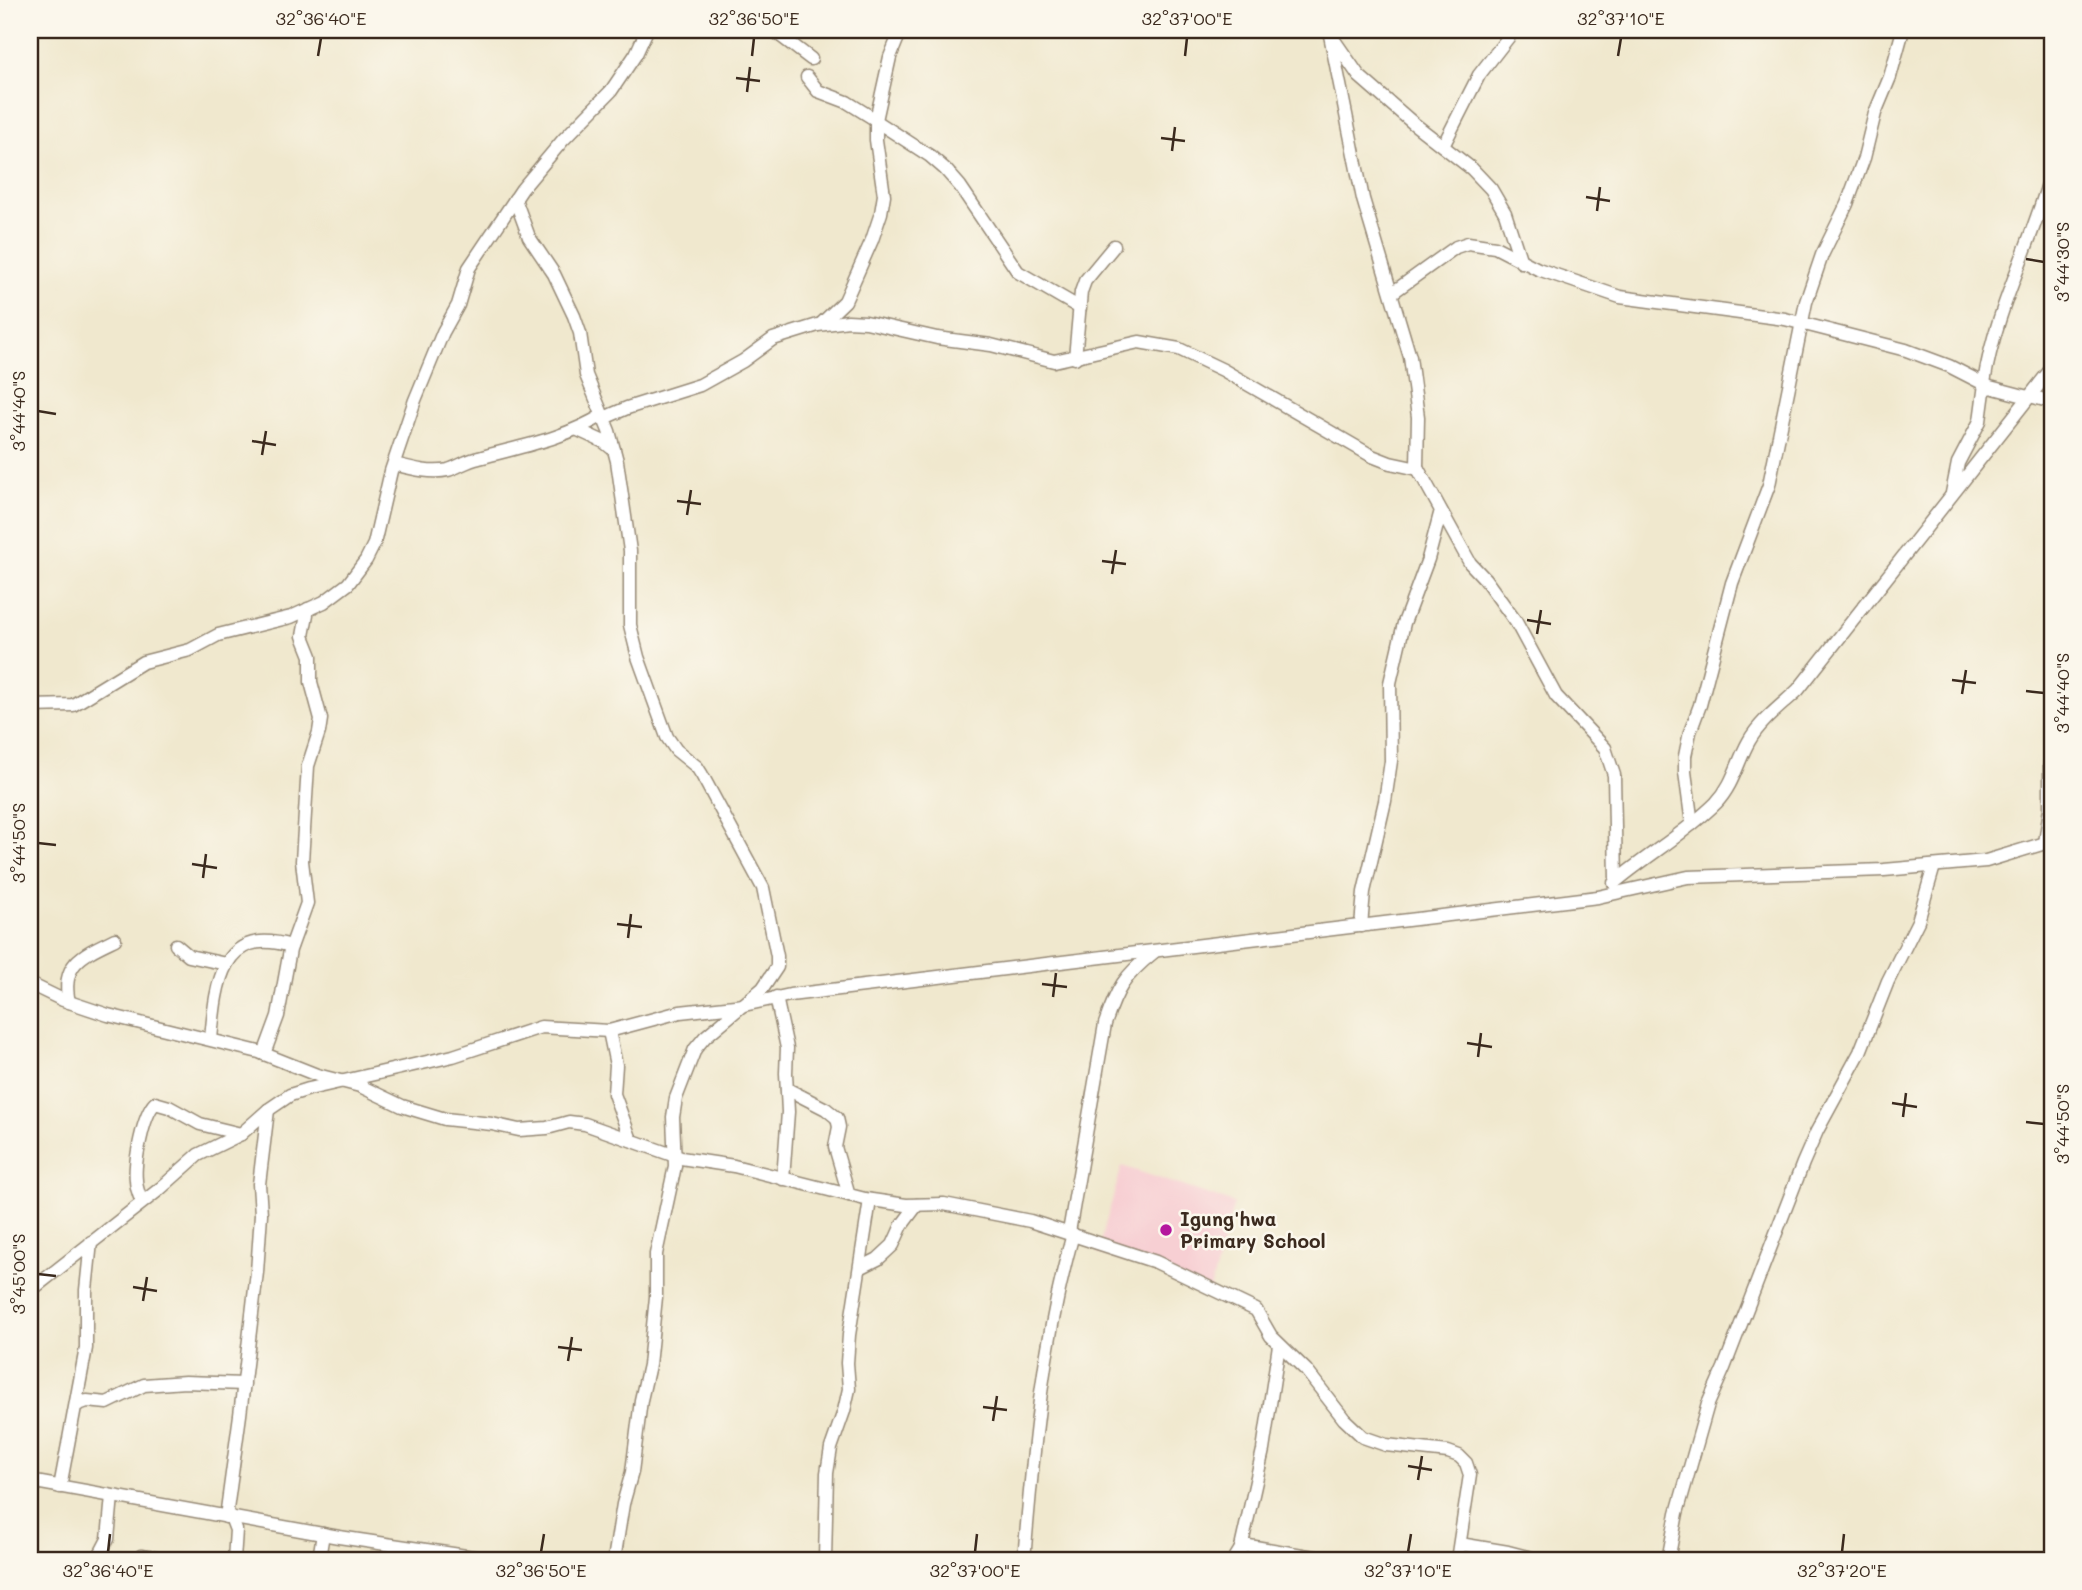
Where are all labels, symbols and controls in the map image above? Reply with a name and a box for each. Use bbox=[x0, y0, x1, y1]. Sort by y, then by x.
text: 32°36'40"E bbox=[275, 6, 367, 30]
text: 32°36'50"E bbox=[708, 6, 800, 30]
text: 32°37'00"E bbox=[1142, 6, 1232, 30]
text: 32°37'10"E bbox=[1577, 6, 1665, 30]
text: 3°44'30"S bbox=[2050, 222, 2074, 302]
text: 3°44'40"S bbox=[6, 371, 30, 451]
text: 3°44'40"S bbox=[2050, 653, 2074, 733]
text: 3°44'50"S bbox=[6, 803, 30, 883]
text: 3°44'50"S bbox=[2050, 1084, 2074, 1164]
place label: Igung'hwa Primary School bbox=[1180, 1206, 1326, 1253]
marker: Igung'hwa Primary School bbox=[1158, 1222, 1174, 1238]
text: 3°45'00"S bbox=[6, 1233, 30, 1315]
text: 32°36'40"E bbox=[62, 1558, 154, 1582]
text: 32°36'50"E bbox=[495, 1558, 587, 1582]
text: 32°37'00"E bbox=[930, 1558, 1020, 1582]
text: 32°37'10"E bbox=[1364, 1558, 1452, 1582]
text: 32°37'20"E bbox=[1797, 1558, 1887, 1582]

